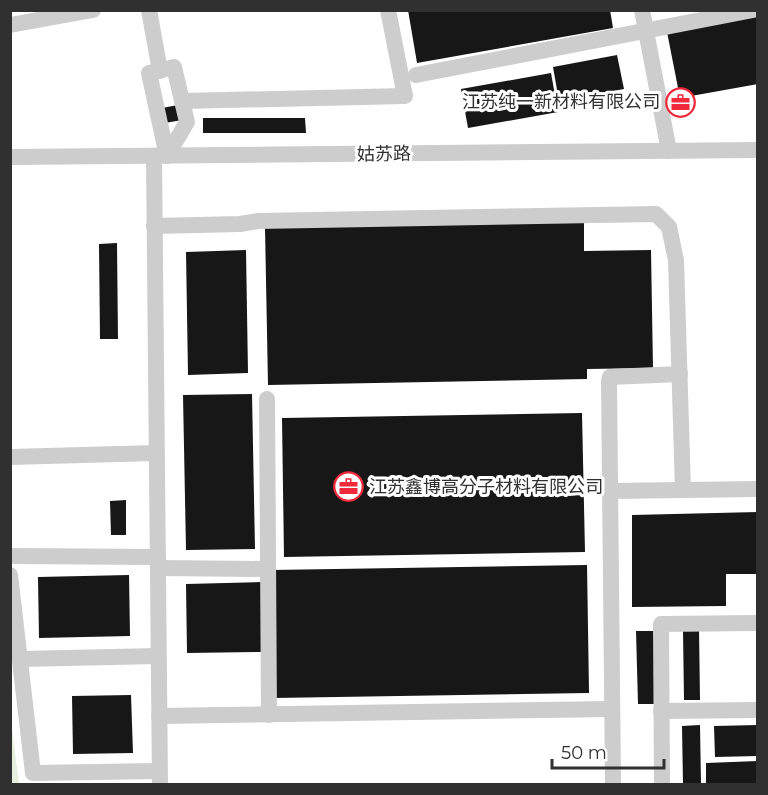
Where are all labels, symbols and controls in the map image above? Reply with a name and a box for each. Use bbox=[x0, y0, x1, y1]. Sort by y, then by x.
office icon: 江苏纯一新材料有限公司 bbox=[665, 86, 697, 118]
place label: 江苏纯一新材料有限公司 bbox=[462, 91, 660, 113]
street label: 姑苏路 bbox=[357, 143, 411, 165]
office icon: 江苏鑫博高分子材料有限公司 bbox=[332, 471, 364, 503]
place label: 江苏鑫博高分子材料有限公司 bbox=[369, 476, 603, 498]
scale bar bbox=[552, 732, 664, 770]
text: 50 m bbox=[561, 742, 607, 764]

